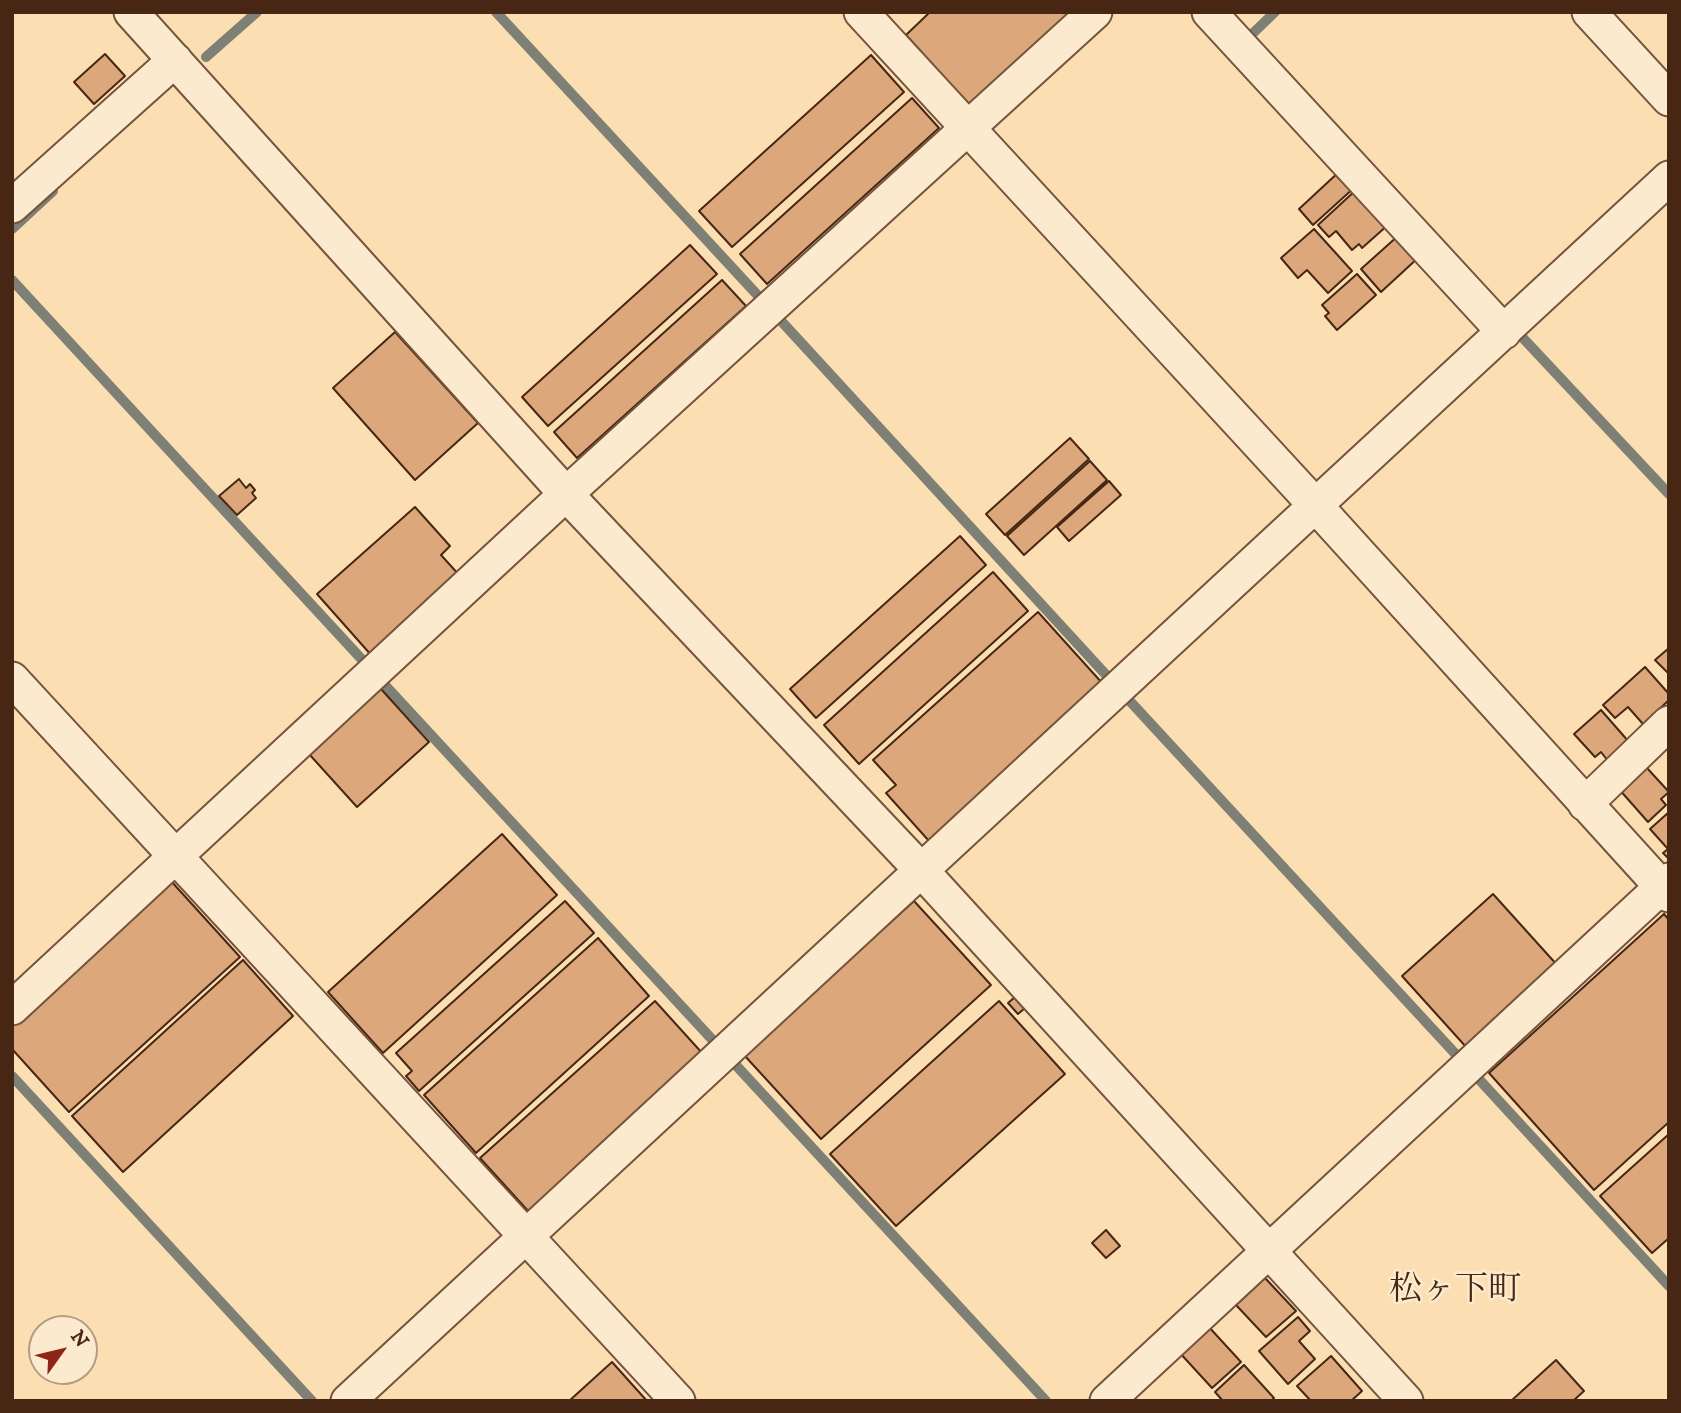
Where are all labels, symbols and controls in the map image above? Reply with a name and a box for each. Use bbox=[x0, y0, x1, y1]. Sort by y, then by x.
district label: 松ヶ下町 bbox=[1389, 1272, 1521, 1312]
north arrow bbox=[28, 1315, 98, 1385]
text: N bbox=[65, 1326, 93, 1352]

